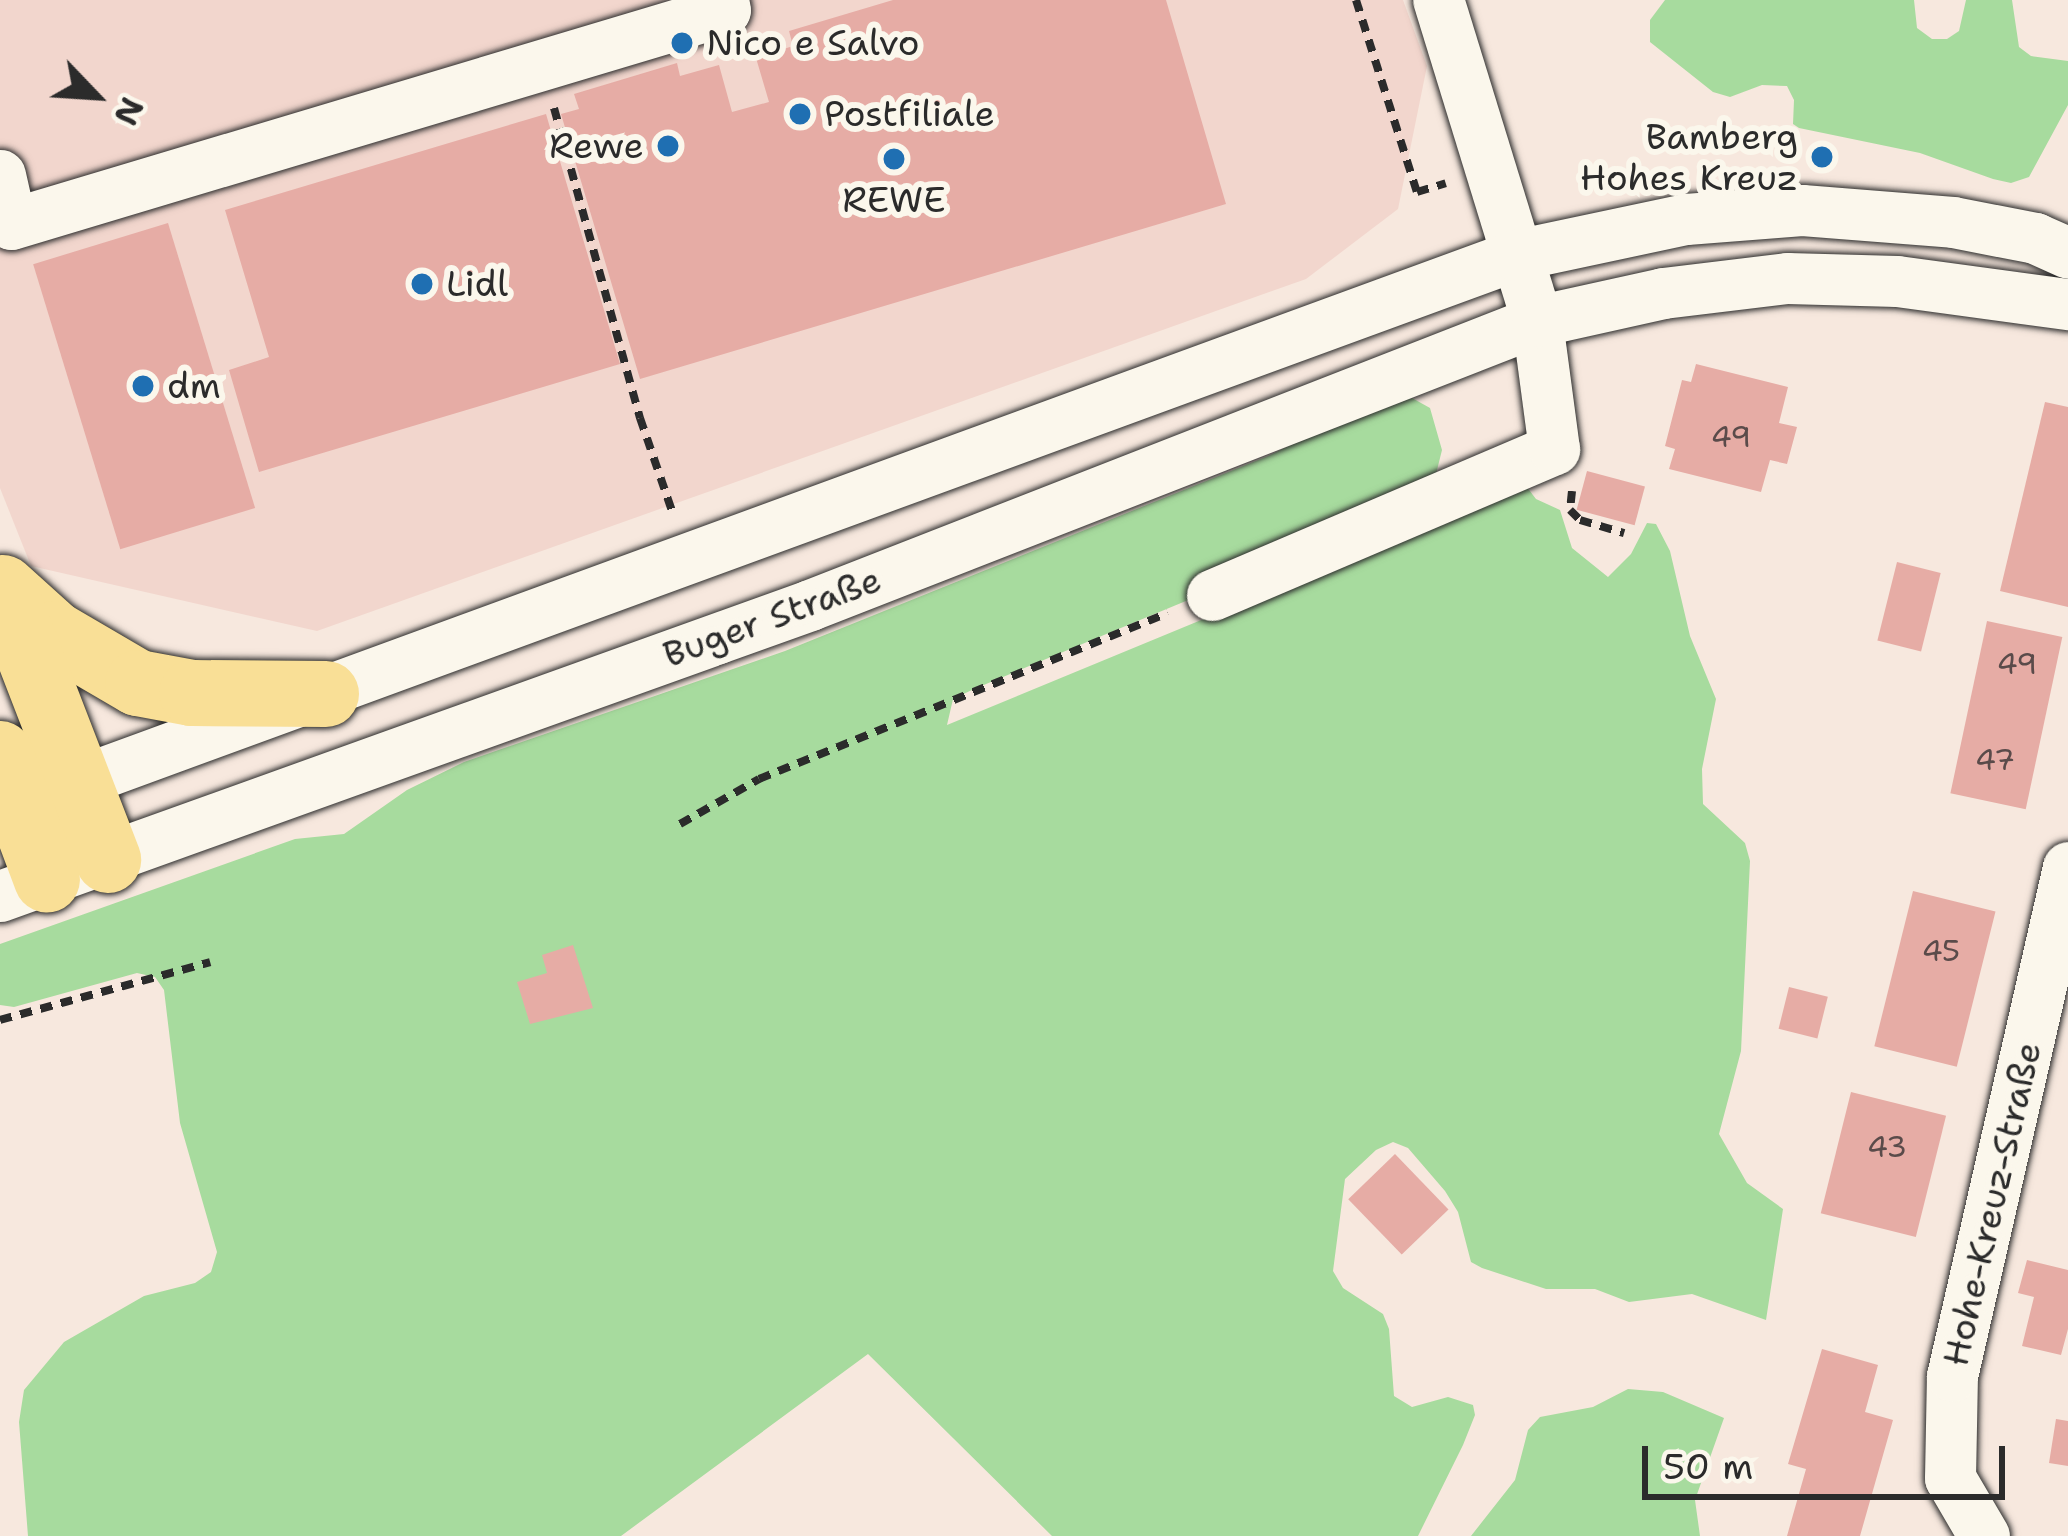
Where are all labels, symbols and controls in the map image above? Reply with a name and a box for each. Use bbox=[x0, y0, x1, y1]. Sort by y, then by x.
place label: Nico e Salvo bbox=[706, 21, 920, 65]
marker: Nico e Salvo bbox=[669, 30, 695, 56]
north arrow bbox=[36, 36, 156, 156]
text: N bbox=[103, 90, 155, 133]
place label: Postfiliale bbox=[824, 92, 995, 136]
marker: Postfiliale bbox=[787, 101, 813, 127]
place label: Bamberg Hohes Kreuz bbox=[1580, 114, 1798, 199]
place label: Rewe bbox=[549, 124, 644, 168]
marker: Rewe bbox=[655, 133, 681, 159]
marker: Bamberg Hohes Kreuz bbox=[1809, 144, 1835, 170]
marker: REWE bbox=[881, 146, 907, 172]
place label: REWE bbox=[842, 178, 946, 222]
place label: Lidl bbox=[446, 262, 508, 306]
marker: Lidl bbox=[409, 271, 435, 297]
place label: dm bbox=[167, 364, 221, 408]
marker: dm bbox=[130, 373, 156, 399]
house number: 49 bbox=[1711, 419, 1751, 455]
street label: Buger Straße bbox=[657, 558, 887, 676]
house number: 49 bbox=[1997, 646, 2037, 682]
house number: 47 bbox=[1975, 742, 2015, 778]
house number: 45 bbox=[1922, 933, 1960, 969]
street label: Hohe-Kreuz-Straße bbox=[1934, 1038, 2050, 1370]
house number: 43 bbox=[1867, 1129, 1907, 1165]
scale bar bbox=[1648, 1422, 2011, 1496]
text: 50 m bbox=[1663, 1442, 1753, 1491]

